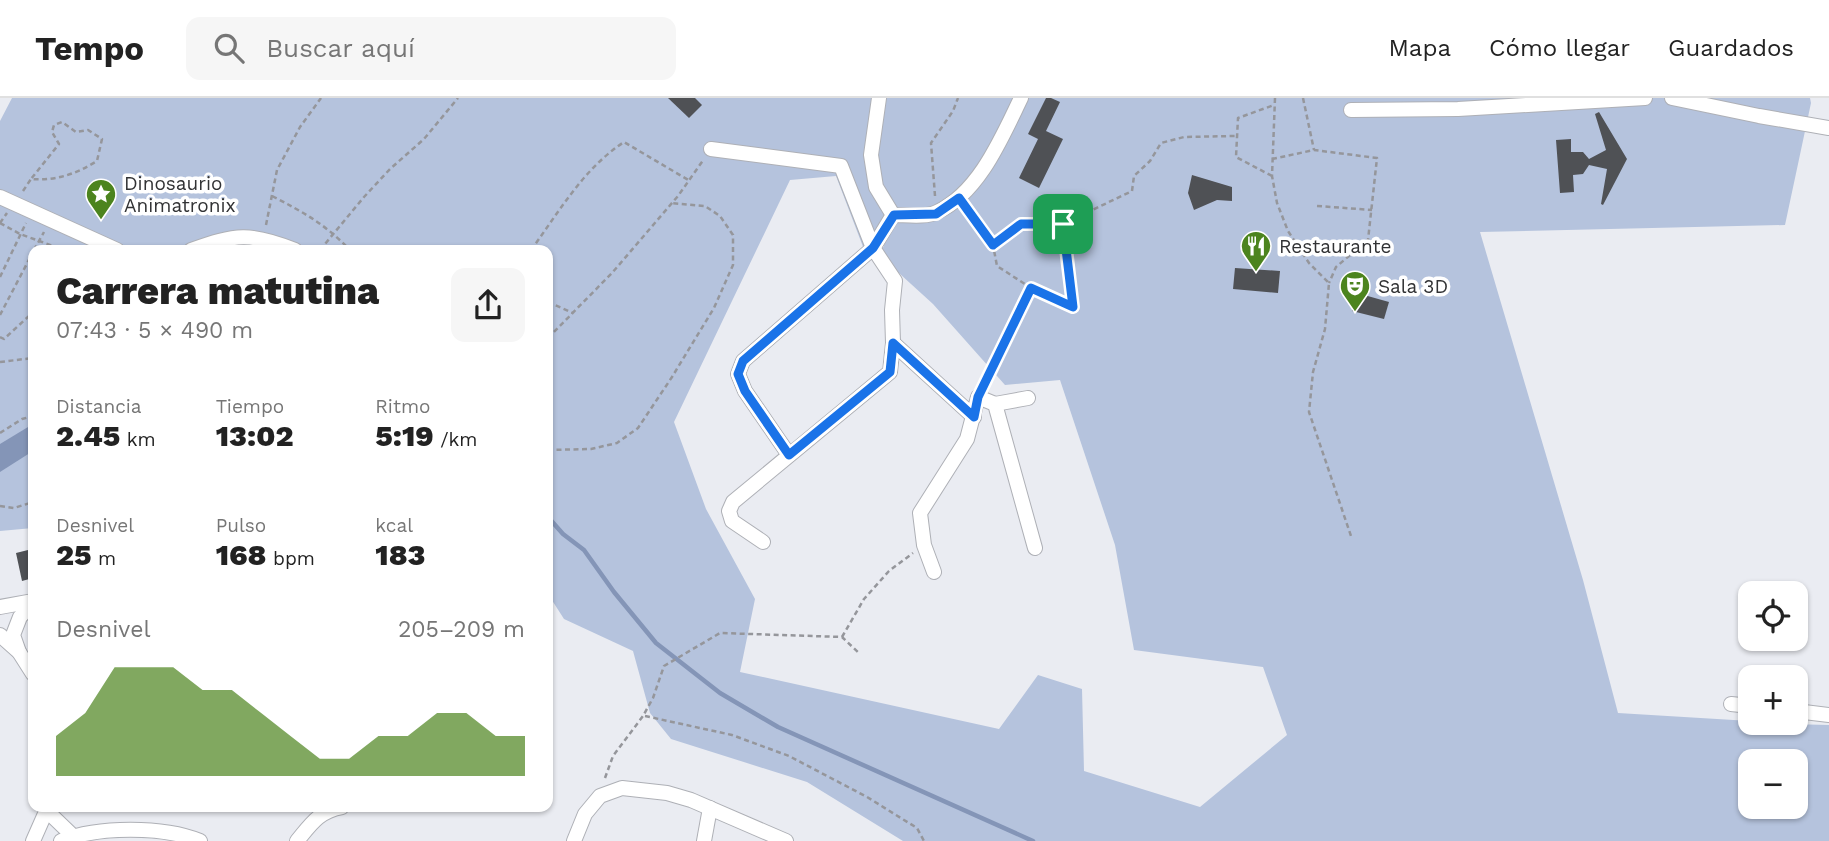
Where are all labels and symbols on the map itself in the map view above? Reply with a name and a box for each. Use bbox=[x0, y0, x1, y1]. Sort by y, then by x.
place label: Dinosaurio Animatronix bbox=[124, 172, 236, 217]
place icon: Dinosaurio Animatronix bbox=[84, 177, 118, 221]
pin bbox=[1033, 194, 1093, 254]
restaurant icon: Restaurante bbox=[1239, 229, 1273, 273]
place label: Restaurante bbox=[1279, 235, 1392, 258]
theatre icon: Sala 3D bbox=[1338, 269, 1372, 313]
place label: Sala 3D bbox=[1378, 275, 1448, 298]

